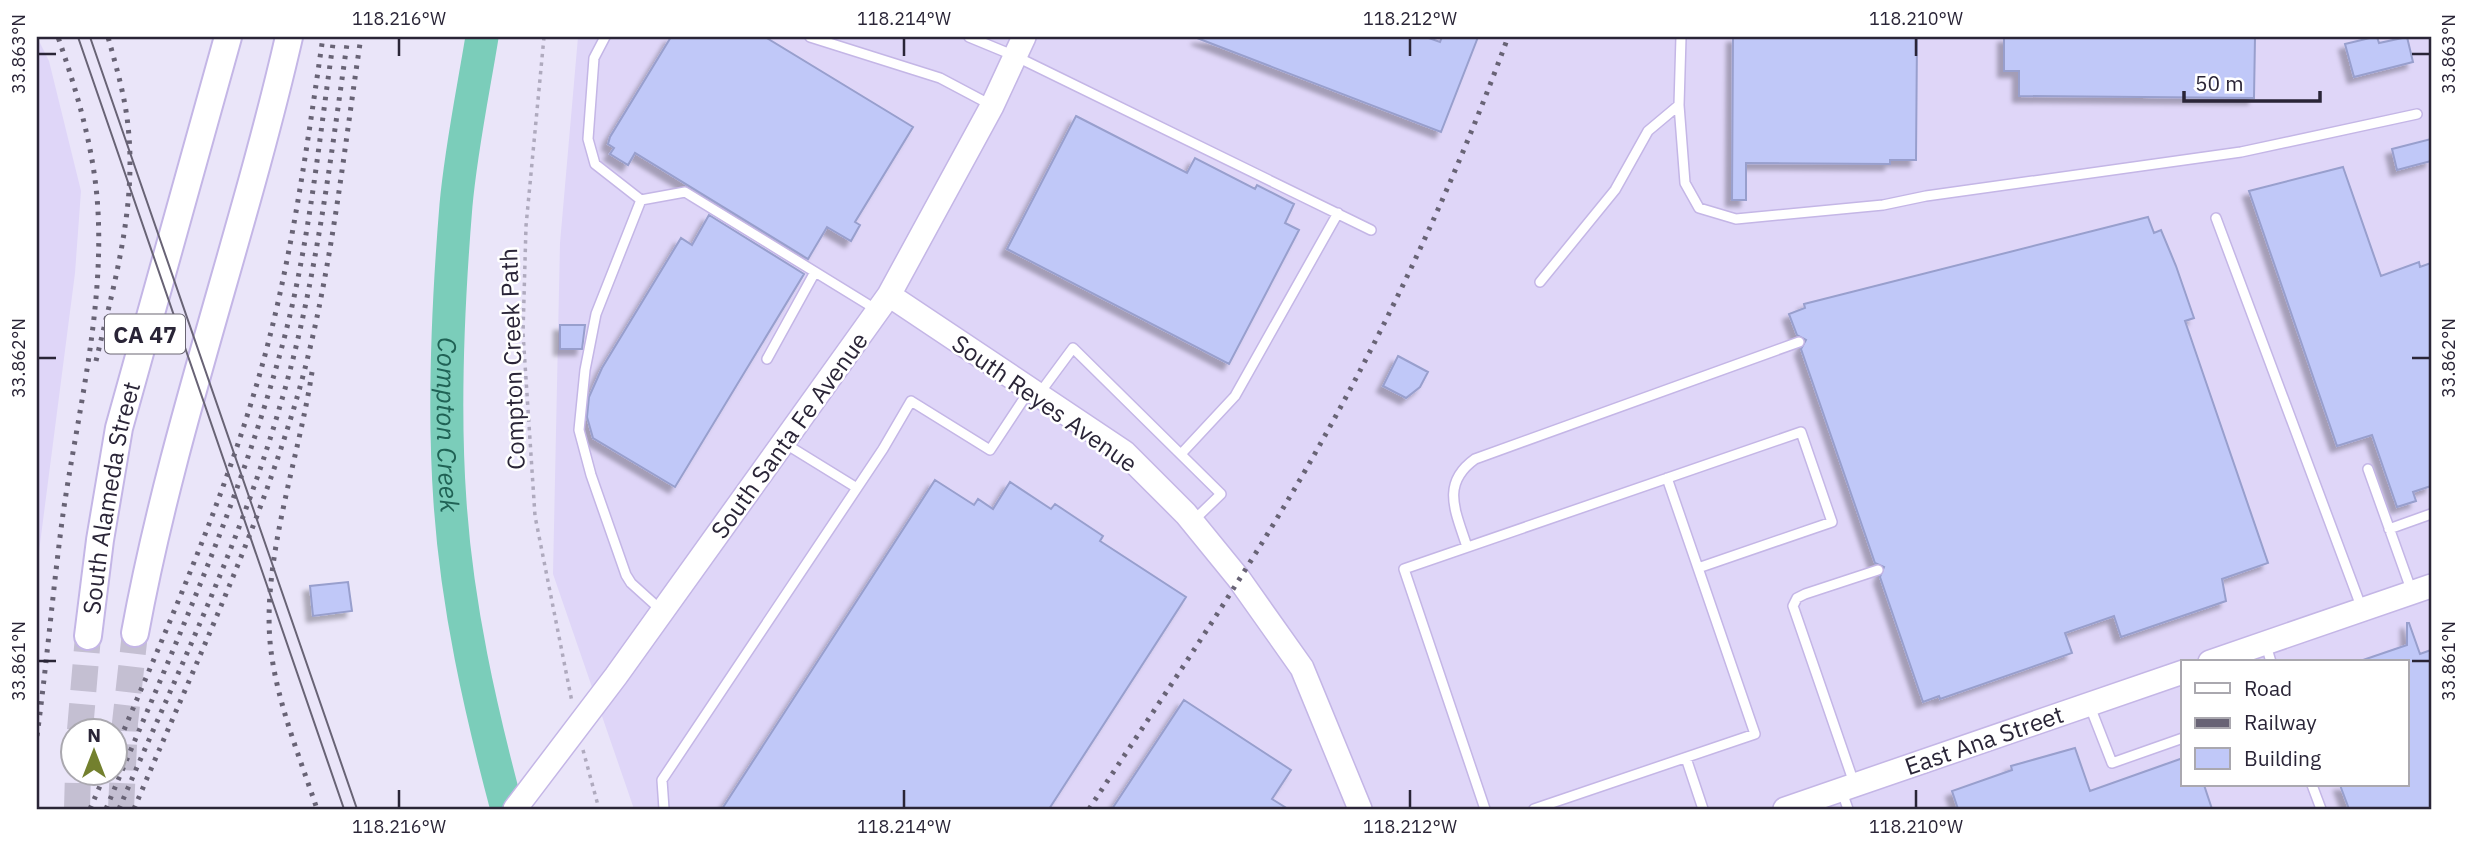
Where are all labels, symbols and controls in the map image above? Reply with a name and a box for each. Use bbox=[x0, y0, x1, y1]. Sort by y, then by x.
text: 118.216°W bbox=[352, 7, 446, 30]
text: 118.214°W bbox=[857, 7, 951, 30]
text: 118.212°W bbox=[1363, 7, 1457, 30]
text: 118.210°W bbox=[1869, 7, 1963, 30]
text: 33.863°N bbox=[7, 14, 30, 94]
text: 33.863°N bbox=[2437, 14, 2460, 94]
scale bar bbox=[2184, 60, 2321, 104]
text: 50 m bbox=[2195, 69, 2244, 97]
street label: Compton Creek Path bbox=[492, 248, 532, 470]
road number: CA 47 bbox=[105, 314, 185, 354]
text: 33.862°N bbox=[7, 318, 30, 398]
text: 33.862°N bbox=[2437, 318, 2460, 398]
street label: South Santa Fe Avenue bbox=[703, 325, 875, 545]
street label: South Reyes Avenue bbox=[946, 327, 1144, 479]
water label: Compton Creek bbox=[430, 337, 468, 514]
street label: South Alameda Street bbox=[75, 378, 147, 616]
text: 33.861°N bbox=[7, 621, 30, 701]
text: 33.861°N bbox=[2437, 621, 2460, 701]
legend bbox=[2181, 660, 2408, 786]
text: Road bbox=[2244, 674, 2292, 702]
street label: East Ana Street bbox=[1900, 698, 2068, 782]
text: Railway bbox=[2244, 708, 2317, 736]
north arrow bbox=[60, 716, 130, 786]
text: N bbox=[87, 723, 101, 747]
text: Building bbox=[2244, 744, 2321, 772]
text: 118.216°W bbox=[352, 815, 446, 838]
text: 118.214°W bbox=[857, 815, 951, 838]
text: 118.212°W bbox=[1363, 815, 1457, 838]
text: 118.210°W bbox=[1869, 815, 1963, 838]

